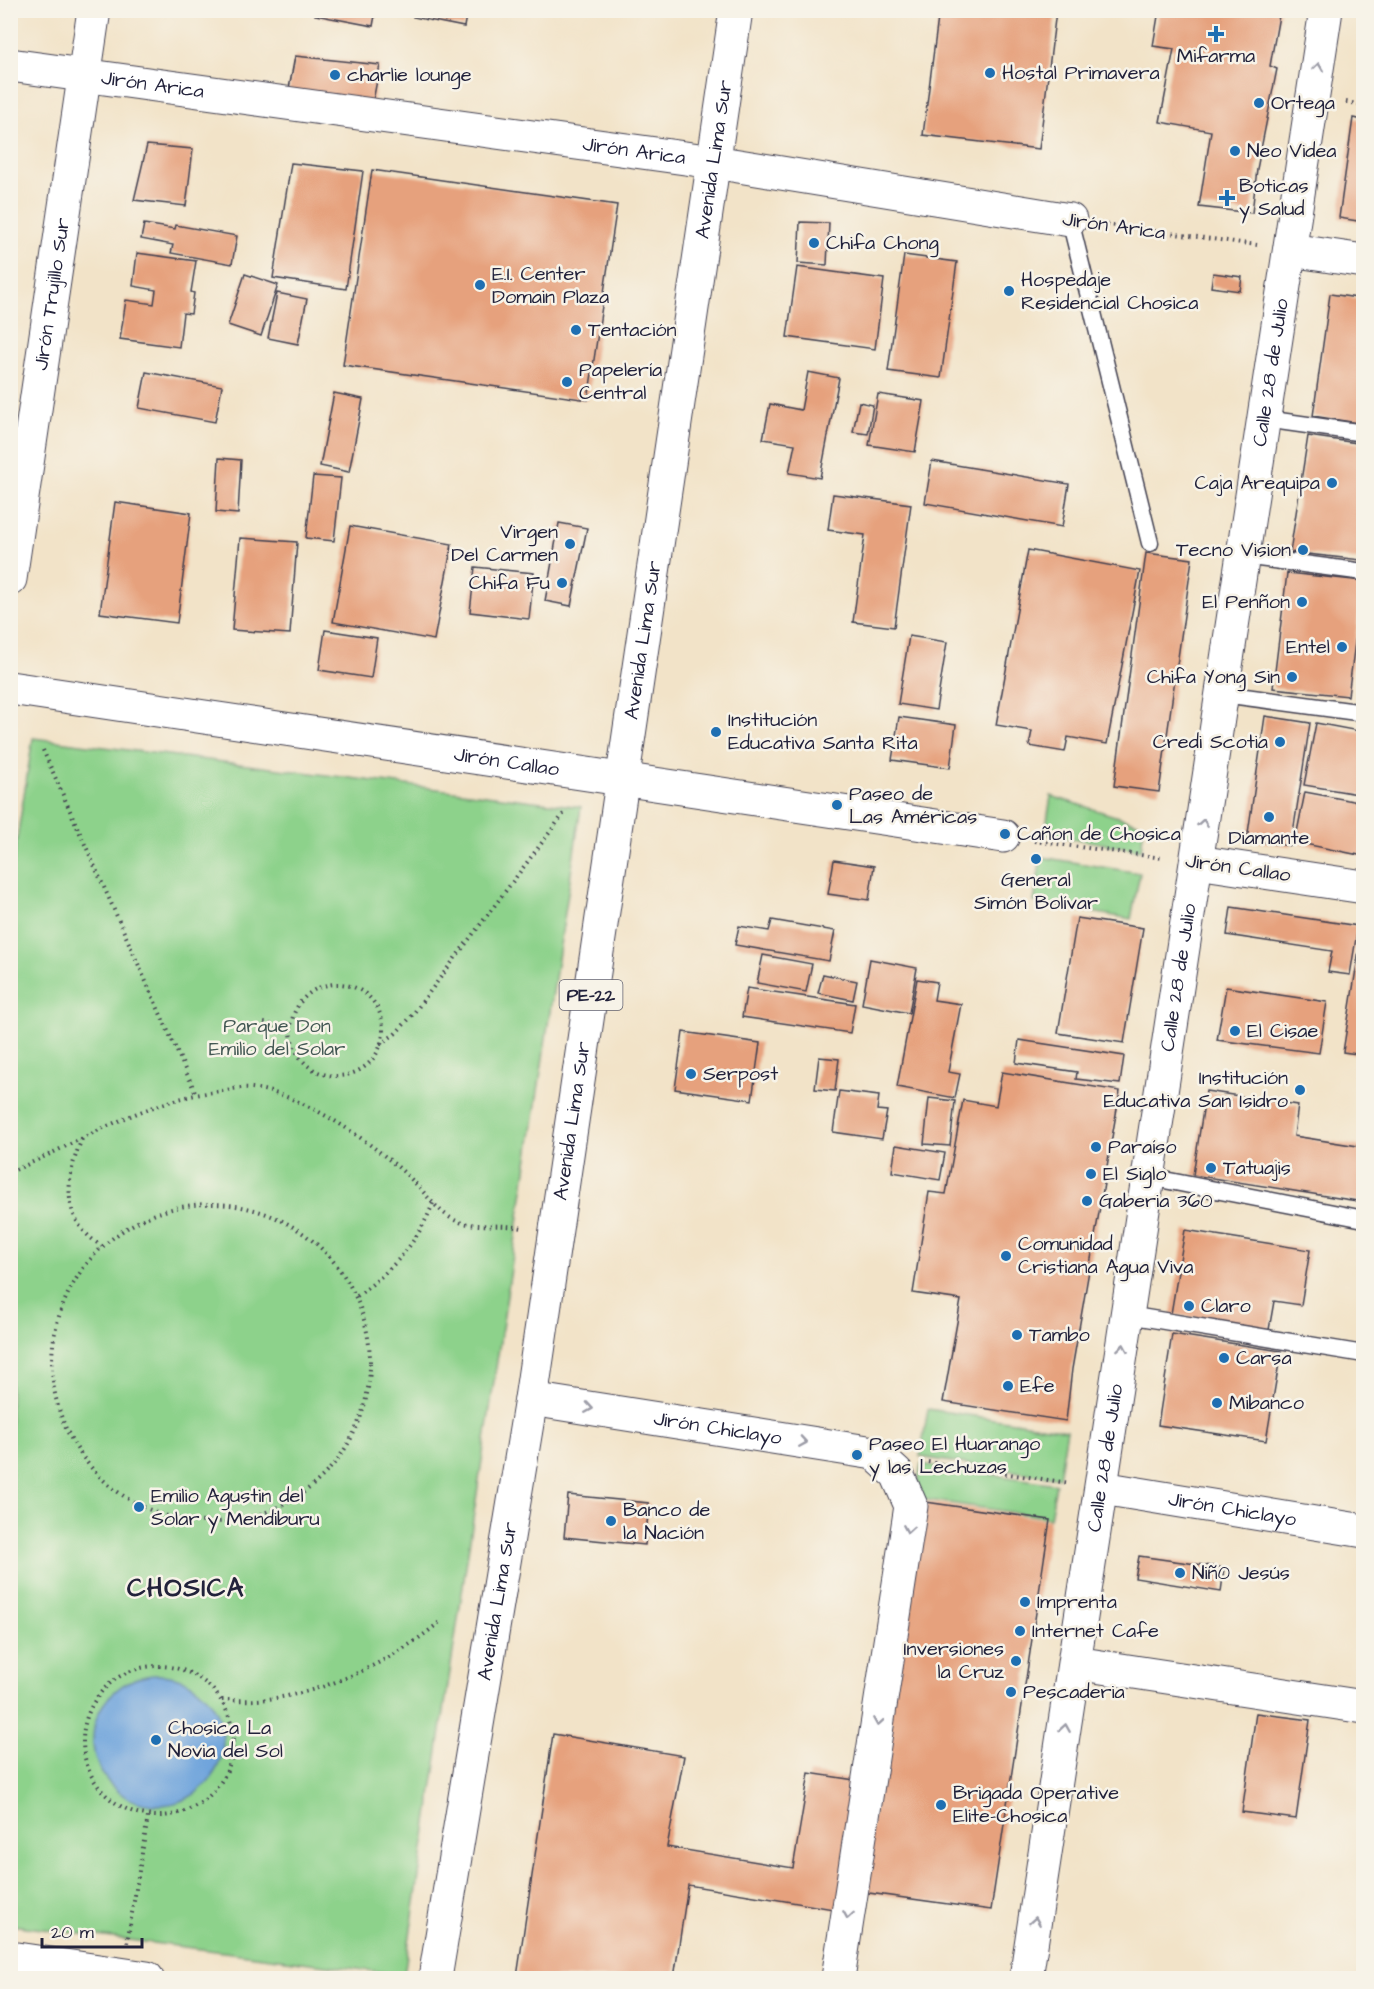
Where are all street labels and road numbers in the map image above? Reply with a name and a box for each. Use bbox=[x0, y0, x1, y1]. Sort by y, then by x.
street label: Jirón Arica bbox=[99, 64, 206, 106]
street label: Avenida Lima Sur bbox=[688, 78, 740, 241]
street label: Jirón Arica bbox=[581, 130, 687, 172]
street label: Jirón Arica bbox=[1061, 205, 1167, 247]
street label: Jirón Trujillo Sur bbox=[27, 216, 77, 372]
street label: Calle 28 de Julio bbox=[1246, 297, 1296, 448]
street label: Avenida Lima Sur bbox=[617, 559, 669, 721]
street label: Jirón Callao bbox=[452, 740, 561, 784]
street label: Jirón Callao bbox=[1184, 847, 1292, 889]
street label: Calle 28 de Julio bbox=[1153, 902, 1204, 1053]
road number: PE-22 bbox=[560, 980, 622, 1010]
street label: Avenida Lima Sur bbox=[546, 1040, 598, 1202]
street label: Calle 28 de Julio bbox=[1080, 1382, 1130, 1534]
street label: Jirón Chiclayo bbox=[652, 1405, 784, 1452]
street label: Jirón Chiclayo bbox=[1166, 1485, 1298, 1534]
street label: Avenida Lima Sur bbox=[471, 1520, 524, 1682]

